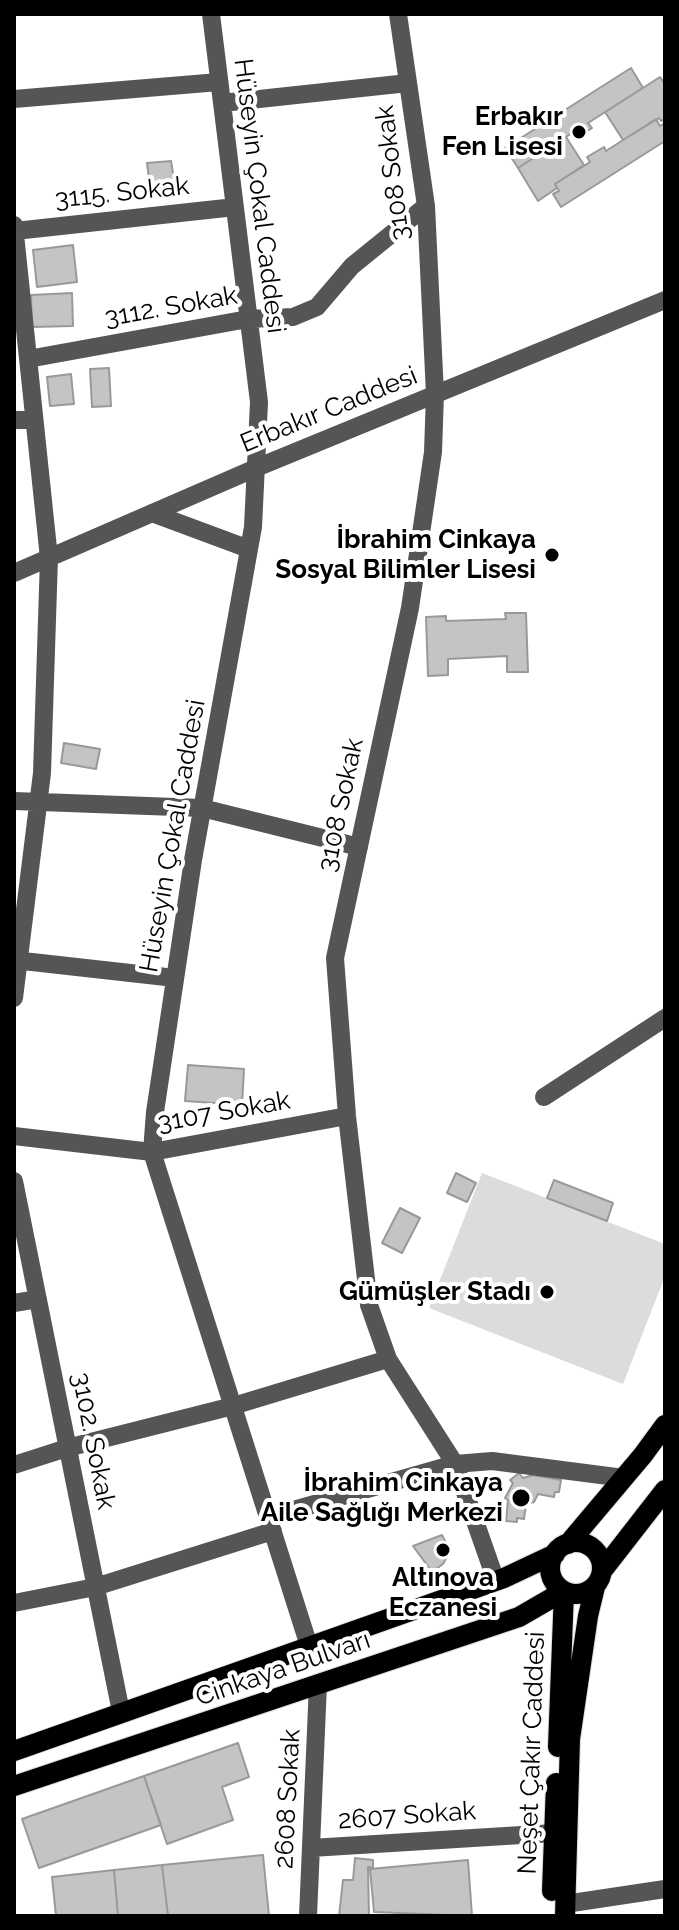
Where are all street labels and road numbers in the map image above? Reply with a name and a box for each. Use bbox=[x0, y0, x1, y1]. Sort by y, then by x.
street label: Hüseyin Çokal Caddesi bbox=[227, 57, 291, 335]
street label: 3108 Sokak bbox=[369, 104, 417, 242]
street label: 3115. Sokak bbox=[53, 170, 191, 216]
street label: 3112. Sokak bbox=[102, 280, 240, 334]
street label: Erbakır Caddesi bbox=[236, 360, 422, 460]
street label: Hüseyin Çokal Caddesi bbox=[134, 697, 212, 975]
street label: 3108 Sokak bbox=[312, 735, 370, 875]
street label: 3107 Sokak bbox=[155, 1085, 293, 1139]
street label: 3102. Sokak bbox=[64, 1370, 122, 1512]
street label: Cinkaya Bulvarı bbox=[192, 1625, 374, 1713]
street label: Neşet Çakır Caddesi bbox=[512, 1631, 552, 1875]
street label: 2608 Sokak bbox=[269, 1728, 307, 1870]
street label: 2607 Sokak bbox=[337, 1796, 477, 1836]

